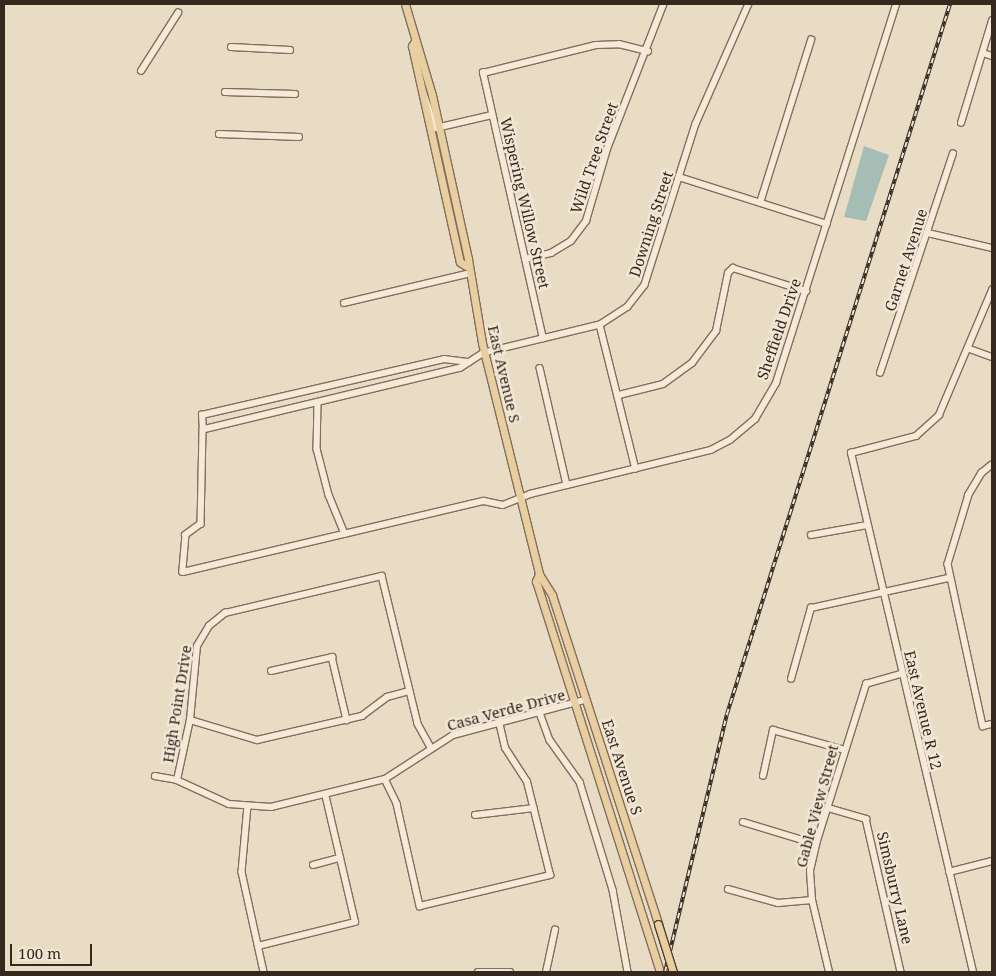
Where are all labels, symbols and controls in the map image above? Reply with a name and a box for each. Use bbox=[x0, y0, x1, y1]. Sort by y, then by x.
street label: Wild Tree Street bbox=[567, 100, 621, 216]
street label: Wispering Willow Street bbox=[497, 116, 553, 290]
street label: Downing Street bbox=[625, 169, 677, 279]
street label: Garnet Avenue bbox=[881, 206, 931, 314]
street label: Sheffield Drive bbox=[753, 276, 805, 382]
street label: East Avenue S bbox=[484, 324, 524, 424]
street label: High Point Drive bbox=[159, 644, 195, 764]
street label: East Avenue R 12 bbox=[901, 649, 945, 771]
street label: Casa Verde Drive bbox=[445, 686, 567, 734]
street label: East Avenue S bbox=[598, 717, 646, 817]
street label: Gable View Street bbox=[792, 743, 842, 869]
street label: Simsburry Lane bbox=[873, 830, 917, 946]
scale bar bbox=[12, 934, 95, 966]
text: 100 m bbox=[18, 943, 61, 963]

